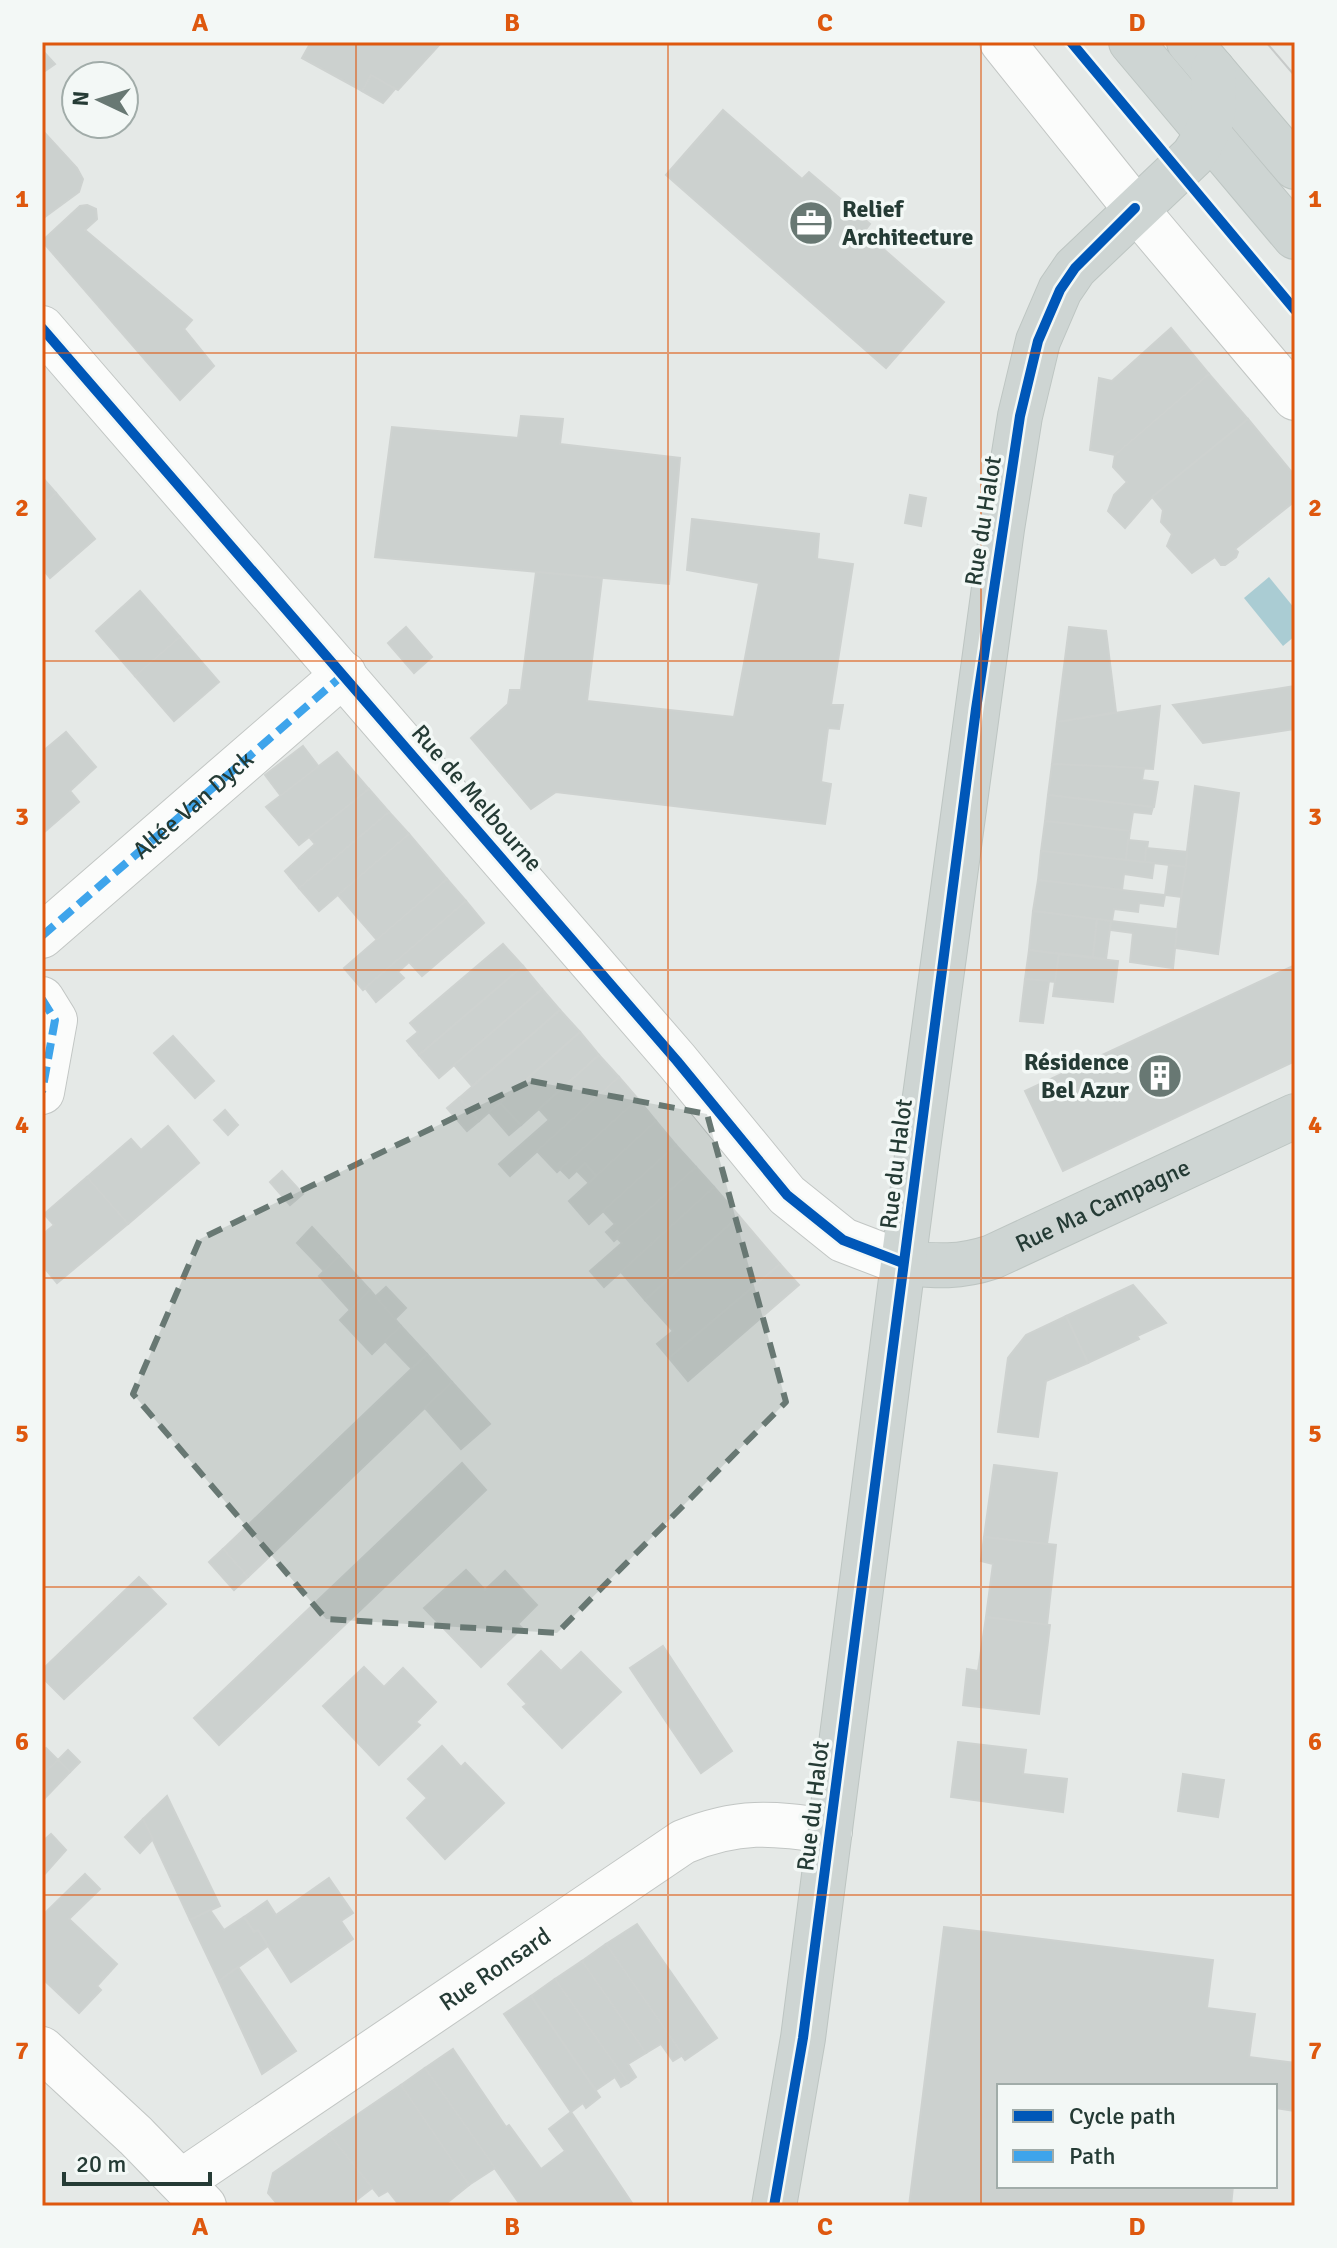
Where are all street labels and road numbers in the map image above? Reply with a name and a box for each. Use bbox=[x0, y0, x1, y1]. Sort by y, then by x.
street label: Rue du Halot bbox=[958, 454, 1008, 588]
street label: Rue de Melbourne bbox=[405, 718, 549, 878]
street label: Allée Van Dyck bbox=[126, 744, 260, 866]
street label: Rue du Halot bbox=[873, 1097, 919, 1231]
street label: Rue Ma Campagne bbox=[1010, 1152, 1195, 1259]
street label: Rue du Halot bbox=[790, 1739, 836, 1873]
street label: Rue Ronsard bbox=[434, 1921, 556, 2017]

